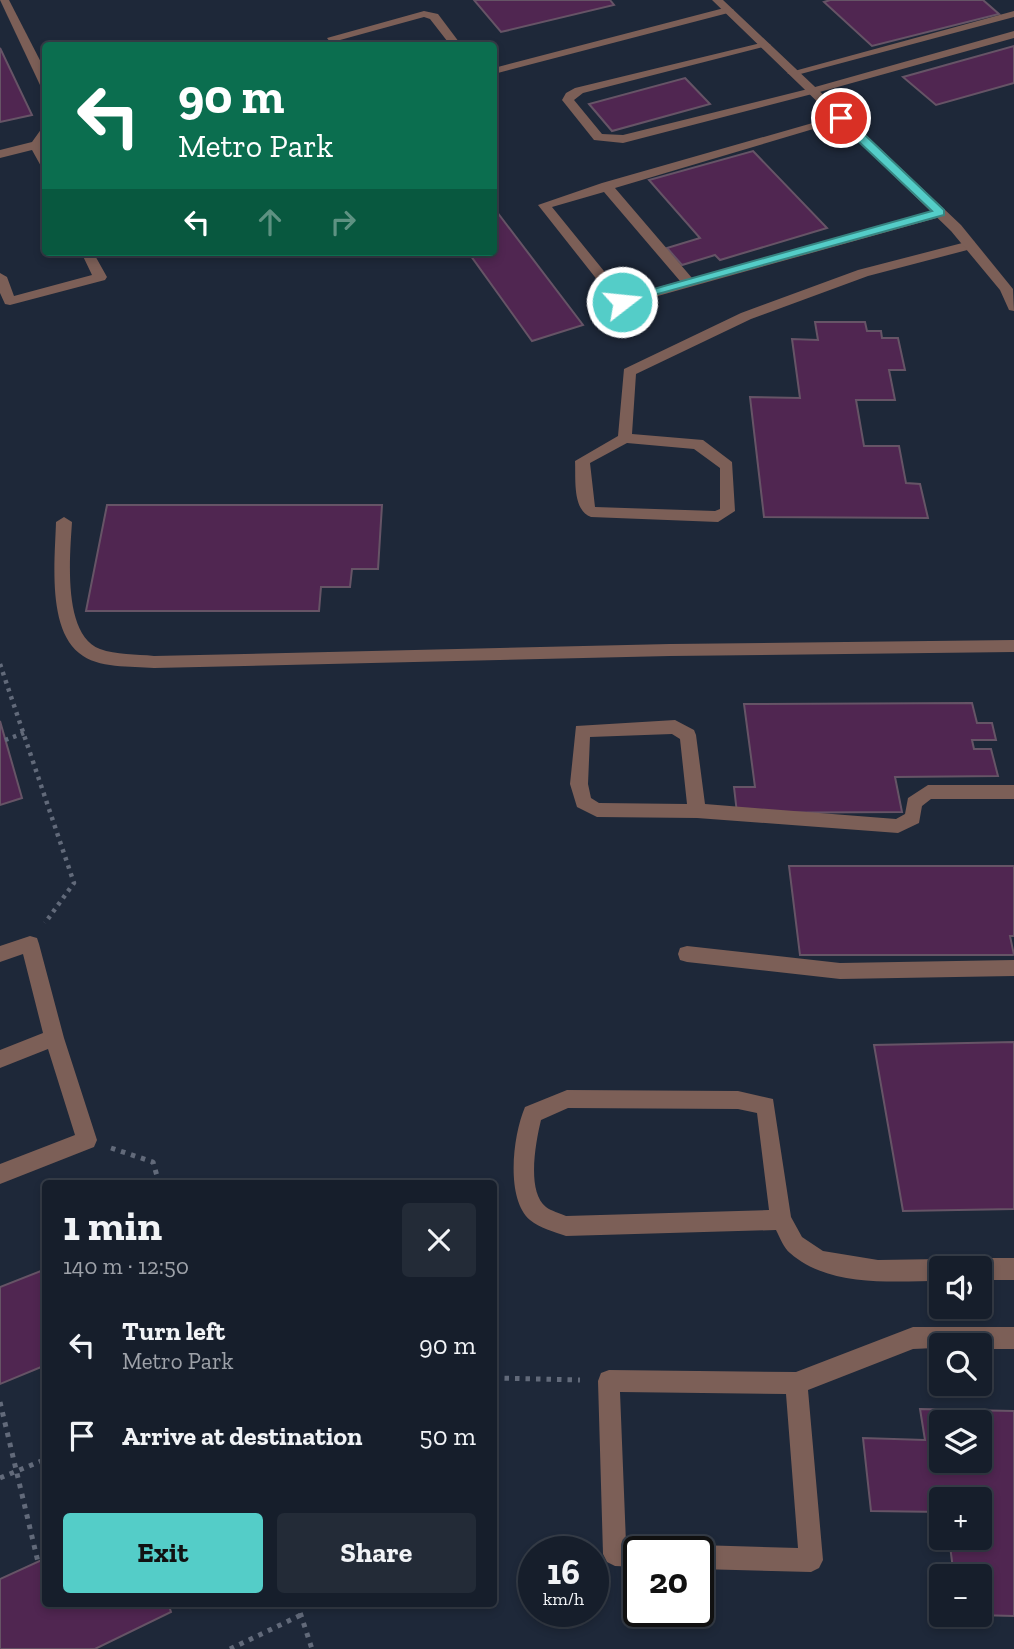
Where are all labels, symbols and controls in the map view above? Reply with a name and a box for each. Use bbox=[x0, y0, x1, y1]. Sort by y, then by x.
text: 90 m bbox=[178, 67, 285, 126]
icon: left bbox=[63, 70, 154, 161]
pin bbox=[811, 88, 871, 148]
icon: arrive bbox=[822, 99, 860, 137]
text: Metro Park bbox=[178, 127, 333, 165]
icon: left bbox=[178, 203, 216, 241]
icon: ahead bbox=[251, 203, 289, 241]
icon: right bbox=[324, 203, 362, 241]
position arrow bbox=[585, 265, 659, 339]
text: 1 min bbox=[63, 1200, 162, 1251]
button: close bbox=[402, 1203, 476, 1277]
text: 140 m · 12:50 bbox=[63, 1252, 189, 1280]
map controls bbox=[929, 1256, 992, 1627]
button: sound bbox=[929, 1256, 992, 1319]
text: Turn left bbox=[122, 1315, 225, 1347]
icon: left bbox=[63, 1326, 101, 1364]
text: 90 m bbox=[419, 1329, 476, 1361]
button: search bbox=[929, 1333, 992, 1396]
text: Metro Park bbox=[122, 1347, 233, 1375]
button: layers bbox=[929, 1410, 992, 1473]
icon: arrive bbox=[63, 1417, 101, 1455]
text: Arrive at destination bbox=[122, 1420, 362, 1452]
text: 50 m bbox=[419, 1420, 476, 1452]
button: + bbox=[929, 1487, 992, 1550]
button: Exit bbox=[63, 1513, 263, 1593]
button: Share bbox=[277, 1513, 476, 1593]
speed limit sign: 20 bbox=[623, 1536, 714, 1627]
text: 16 bbox=[547, 1551, 580, 1593]
button: − bbox=[929, 1564, 992, 1627]
text: km/h bbox=[543, 1588, 584, 1610]

